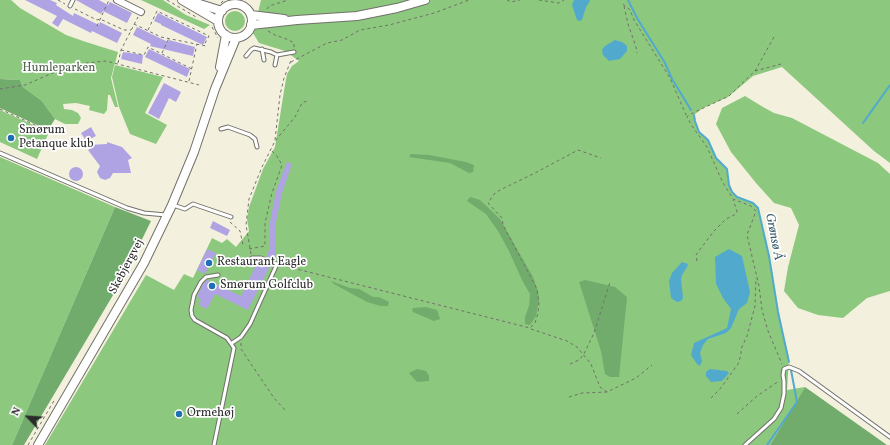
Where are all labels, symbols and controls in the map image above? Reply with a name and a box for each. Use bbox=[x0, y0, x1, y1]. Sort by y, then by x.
park label: Humleparken bbox=[23, 62, 95, 76]
place label: Smørum Petanque klub bbox=[19, 124, 94, 152]
marker: Smørum Petanque klub bbox=[6, 133, 16, 143]
water label: Grønsø Å bbox=[761, 212, 785, 262]
street label: Skebjergvej bbox=[106, 237, 148, 297]
place label: Restaurant Eagle bbox=[217, 256, 306, 270]
marker: Restaurant Eagle bbox=[204, 258, 214, 268]
place label: Smørum Golfclub bbox=[220, 279, 313, 293]
marker: Smørum Golfclub bbox=[207, 281, 217, 291]
north arrow bbox=[8, 397, 48, 437]
text: N bbox=[8, 405, 25, 419]
place label: Ormehøj bbox=[187, 407, 234, 421]
marker: Ormehøj bbox=[174, 409, 184, 419]

